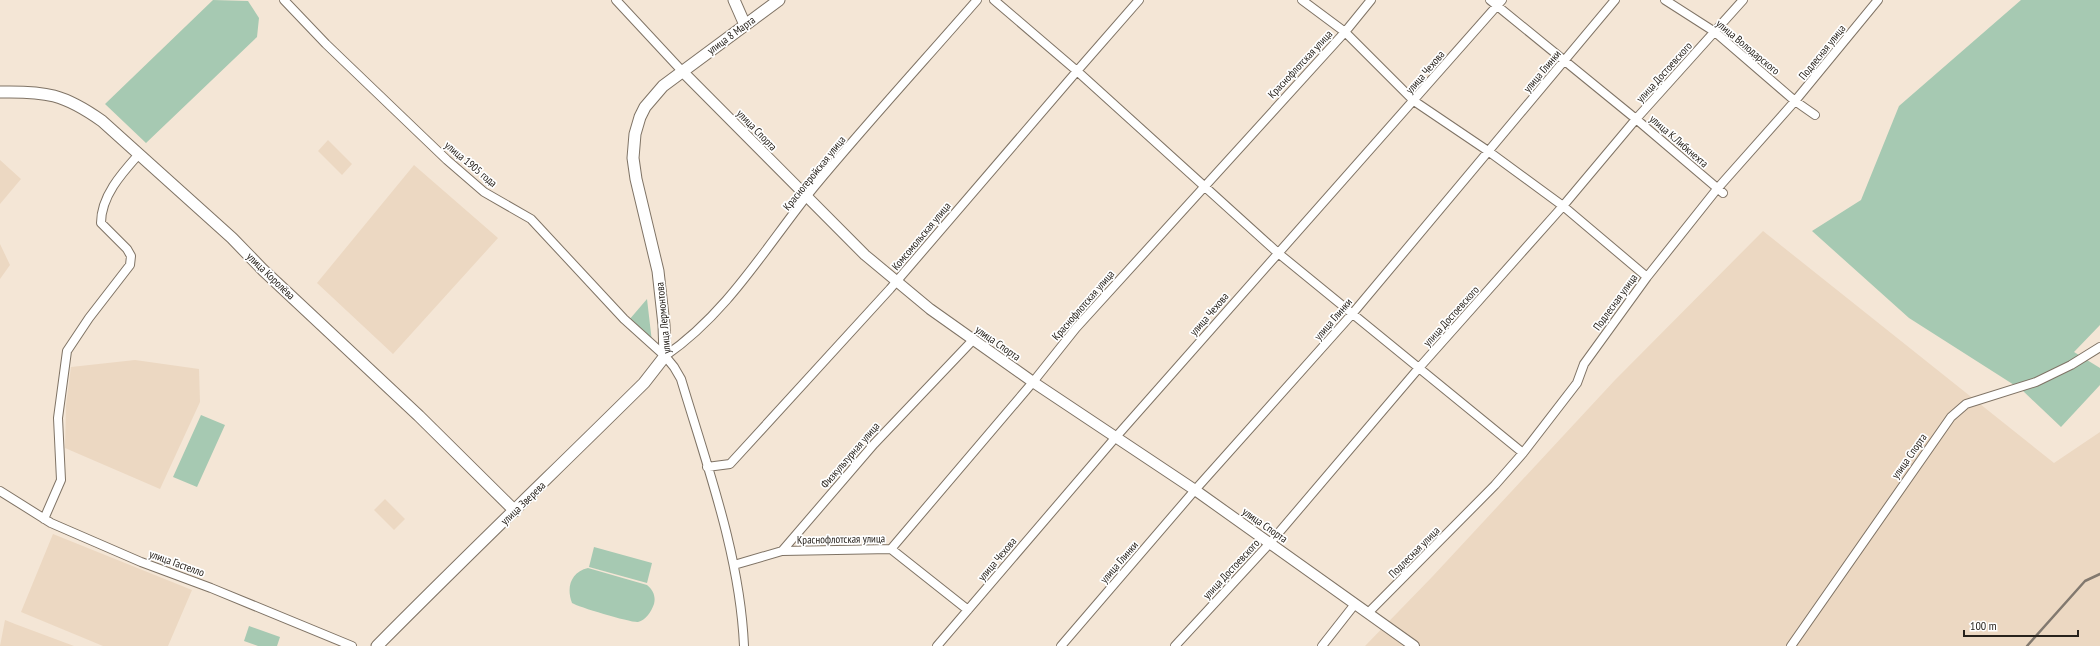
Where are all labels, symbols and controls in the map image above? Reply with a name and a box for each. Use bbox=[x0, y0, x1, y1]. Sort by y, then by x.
street label: улица 8 Марта bbox=[704, 13, 758, 57]
street label: улица Володарского bbox=[1713, 16, 1783, 78]
street label: Подлесная улица bbox=[1796, 22, 1848, 82]
street label: Краснофлотская улица bbox=[1265, 27, 1335, 101]
street label: улица Достоевского bbox=[1633, 39, 1695, 105]
street label: улица Глинки bbox=[1520, 47, 1564, 95]
street label: улица Чехова bbox=[1402, 48, 1448, 96]
street label: улица Спорта bbox=[734, 106, 780, 154]
street label: улица К.Либкнехта bbox=[1647, 112, 1711, 170]
street label: Красногеройская улица bbox=[780, 133, 848, 213]
street label: улица 1905 года bbox=[442, 138, 500, 190]
street label: Комсомольская улица bbox=[888, 199, 954, 273]
street label: улица Королёва bbox=[244, 249, 298, 303]
street label: Краснофлотская улица bbox=[1049, 267, 1117, 343]
street label: Подлесная улица bbox=[1590, 271, 1640, 333]
street label: улица Лермонтова bbox=[652, 281, 674, 355]
street label: улица Достоевского bbox=[1420, 283, 1482, 349]
street label: улица Чехова bbox=[1186, 290, 1232, 338]
street label: улица Глинки bbox=[1311, 295, 1355, 343]
street label: улица Спорта bbox=[973, 322, 1023, 364]
street label: Физкультурная улица bbox=[818, 419, 882, 491]
street label: улица Спорта bbox=[1888, 431, 1930, 481]
street label: улица Зверева bbox=[498, 478, 548, 528]
street label: улица Спорта bbox=[1240, 504, 1290, 546]
street label: Подлесная улица bbox=[1385, 523, 1443, 581]
street label: Краснофлотская улица bbox=[797, 531, 885, 547]
street label: улица Чехова bbox=[975, 534, 1019, 584]
street label: улица Достоевского bbox=[1200, 536, 1262, 602]
street label: улица Глинки bbox=[1097, 538, 1141, 586]
street label: улица Гастелло bbox=[148, 547, 207, 579]
scale bar bbox=[1964, 612, 2078, 638]
text: 100 m bbox=[1970, 618, 1997, 633]

